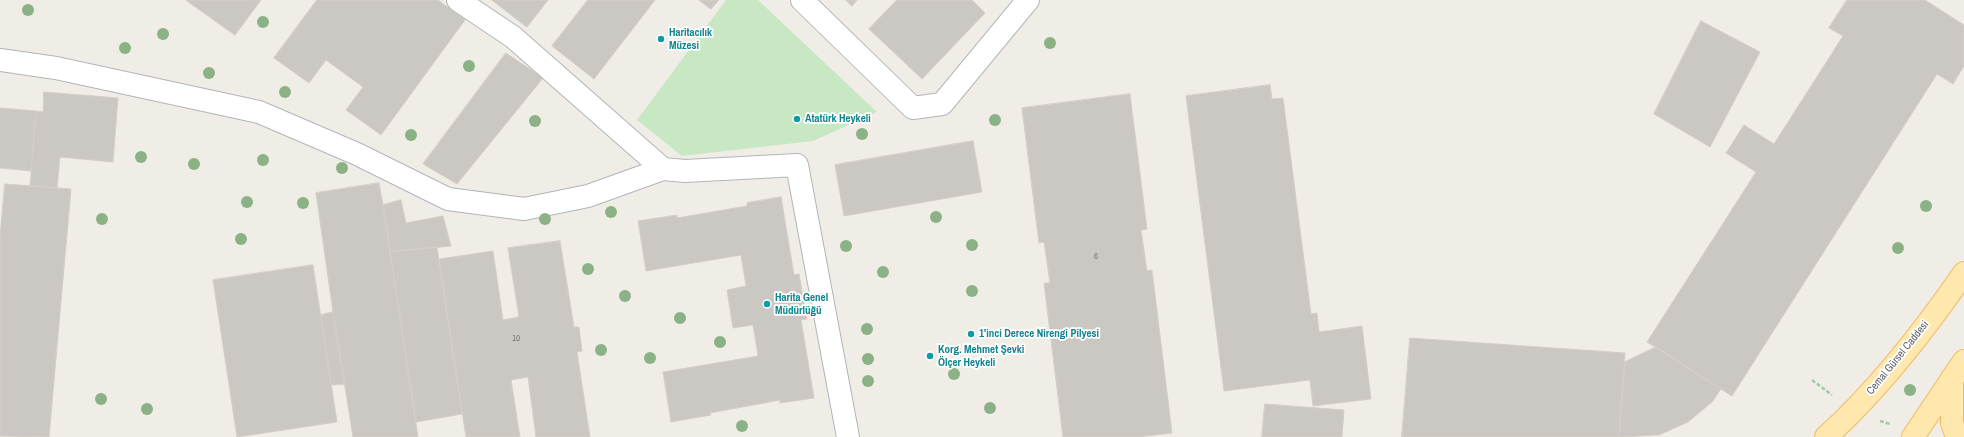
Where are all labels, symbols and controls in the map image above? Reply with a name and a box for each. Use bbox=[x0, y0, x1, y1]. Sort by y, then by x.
place label: Haritacılık Müzesi bbox=[669, 26, 712, 52]
marker: Haritacılık Müzesi bbox=[656, 34, 666, 44]
place label: Atatürk Heykeli bbox=[805, 112, 871, 126]
marker: Atatürk Heykeli bbox=[792, 114, 802, 124]
house number: 6 bbox=[1094, 252, 1098, 262]
place label: Harita Genel Müdürlüğü bbox=[775, 291, 828, 317]
marker: Harita Genel Müdürlüğü bbox=[762, 299, 772, 309]
street label: Cemal Gürsel Caddesi bbox=[1864, 318, 1932, 398]
place label: 1'inci Derece Nirengi Pilyesi bbox=[979, 327, 1099, 341]
marker: 1'inci Derece Nirengi Pilyesi bbox=[966, 329, 976, 339]
house number: 10 bbox=[512, 334, 520, 344]
place label: Korg. Mehmet Şevki Ölçer Heykeli bbox=[938, 343, 1024, 369]
marker: Korg. Mehmet Şevki Ölçer Heykeli bbox=[925, 351, 935, 361]

